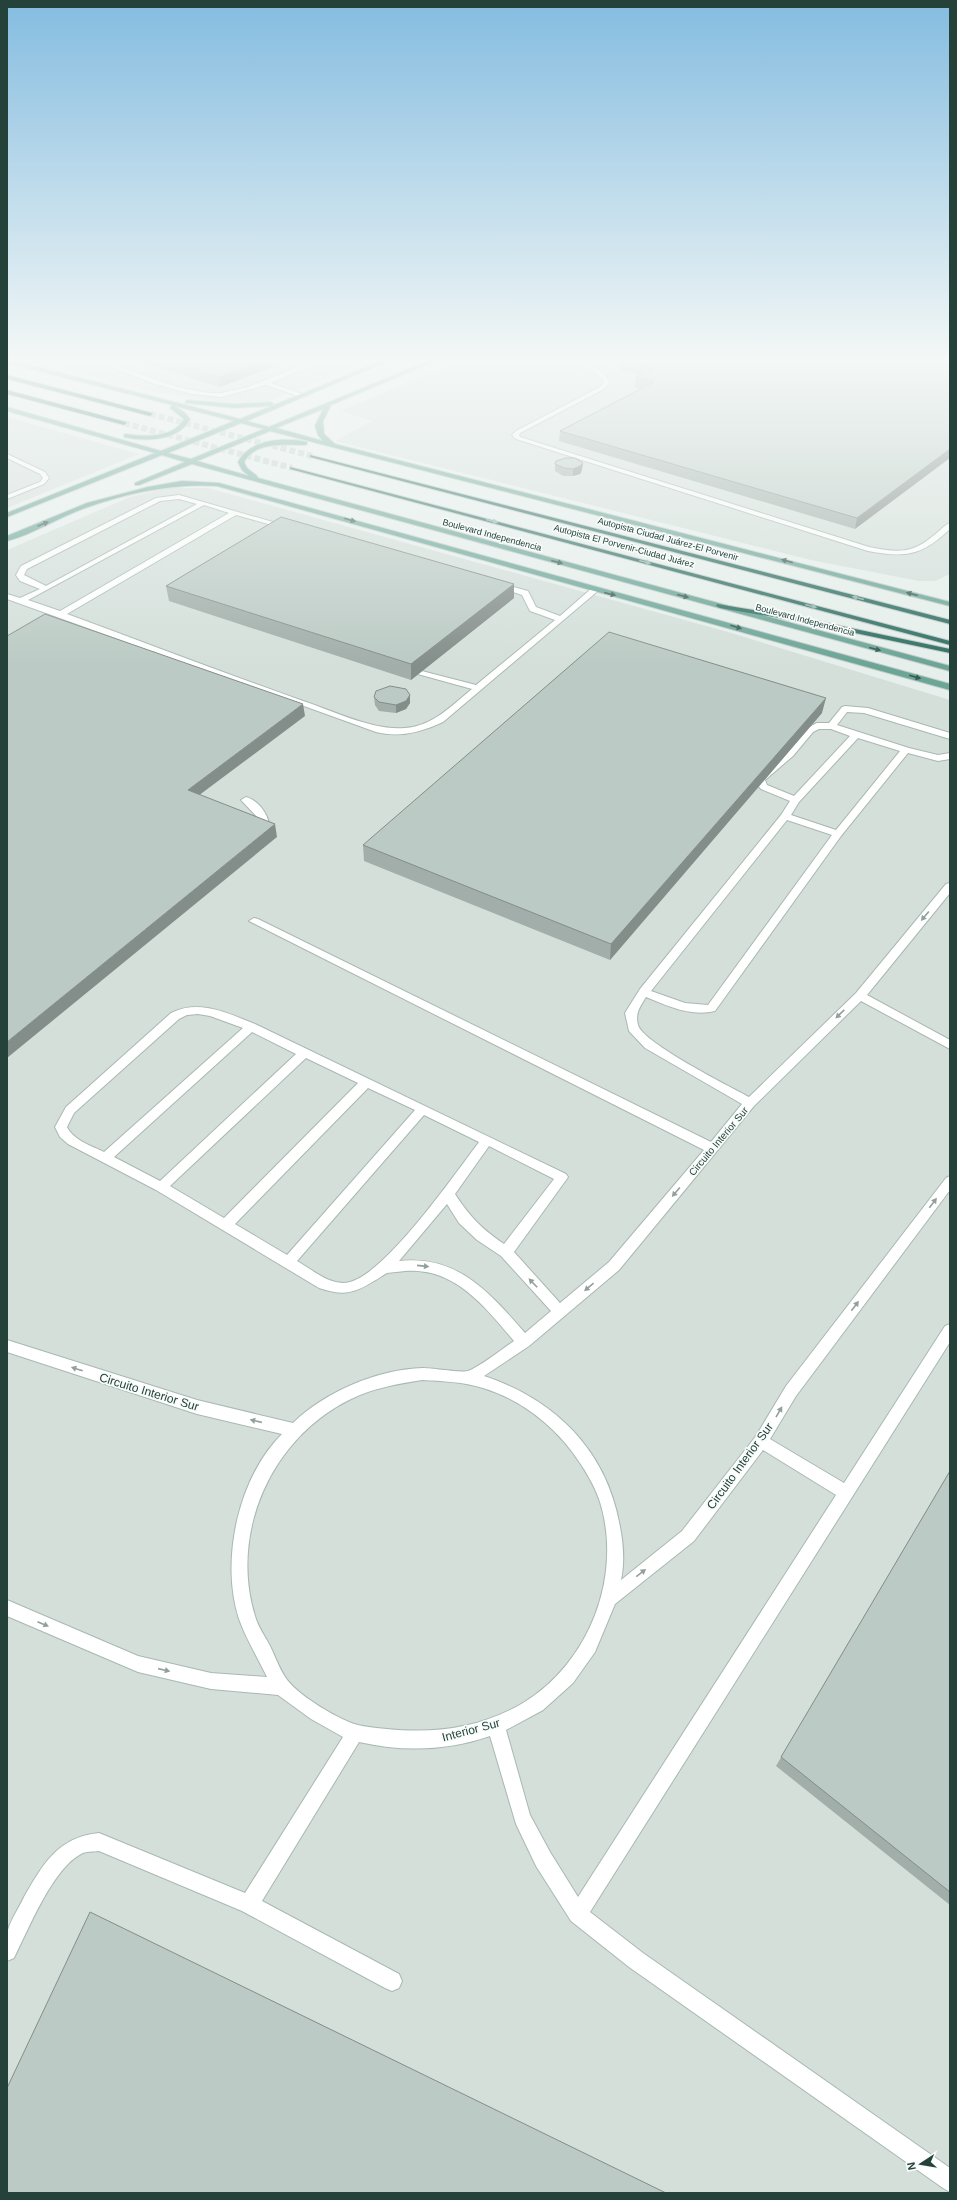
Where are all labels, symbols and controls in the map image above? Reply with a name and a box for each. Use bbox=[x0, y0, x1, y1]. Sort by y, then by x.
street label: Autopista Ciudad Juárez-El Porvenir bbox=[597, 515, 739, 563]
street label: Boulevard Independencia bbox=[441, 517, 543, 553]
one-way arrow bbox=[344, 518, 356, 524]
one-way arrow bbox=[486, 519, 499, 525]
one-way arrow bbox=[37, 520, 49, 526]
street label: Autopista El Porvenir-Ciudad Juárez bbox=[553, 522, 696, 570]
one-way arrow bbox=[780, 558, 792, 564]
one-way arrow bbox=[551, 559, 563, 565]
one-way arrow bbox=[639, 559, 651, 565]
one-way arrow bbox=[604, 591, 616, 597]
one-way arrow bbox=[906, 591, 918, 597]
one-way arrow bbox=[677, 593, 689, 599]
one-way arrow bbox=[852, 595, 864, 601]
street label: Boulevard Independencia bbox=[754, 602, 856, 638]
one-way arrow bbox=[806, 603, 818, 609]
one-way arrow bbox=[729, 624, 742, 630]
one-way arrow bbox=[870, 646, 882, 652]
one-way arrow bbox=[909, 674, 921, 680]
one-way arrow bbox=[921, 911, 930, 921]
one-way arrow bbox=[835, 1009, 845, 1019]
street label: Circuito Interior Sur bbox=[686, 1104, 751, 1178]
one-way arrow bbox=[672, 1186, 681, 1197]
one-way arrow bbox=[929, 1197, 937, 1208]
one-way arrow bbox=[417, 1263, 429, 1269]
one-way arrow bbox=[528, 1278, 538, 1288]
one-way arrow bbox=[583, 1283, 594, 1292]
one-way arrow bbox=[850, 1301, 859, 1312]
one-way arrow bbox=[71, 1366, 83, 1372]
street label: Circuito Interior Sur bbox=[98, 1370, 200, 1414]
one-way arrow bbox=[775, 1406, 782, 1418]
one-way arrow bbox=[249, 1418, 262, 1424]
street label: Circuito Interior Sur bbox=[704, 1420, 776, 1512]
one-way arrow bbox=[636, 1569, 647, 1578]
one-way arrow bbox=[37, 1621, 49, 1627]
one-way arrow bbox=[158, 1667, 170, 1673]
street label: Interior Sur bbox=[441, 1716, 501, 1744]
north arrow bbox=[901, 2144, 941, 2184]
text: N bbox=[905, 2161, 918, 2171]

